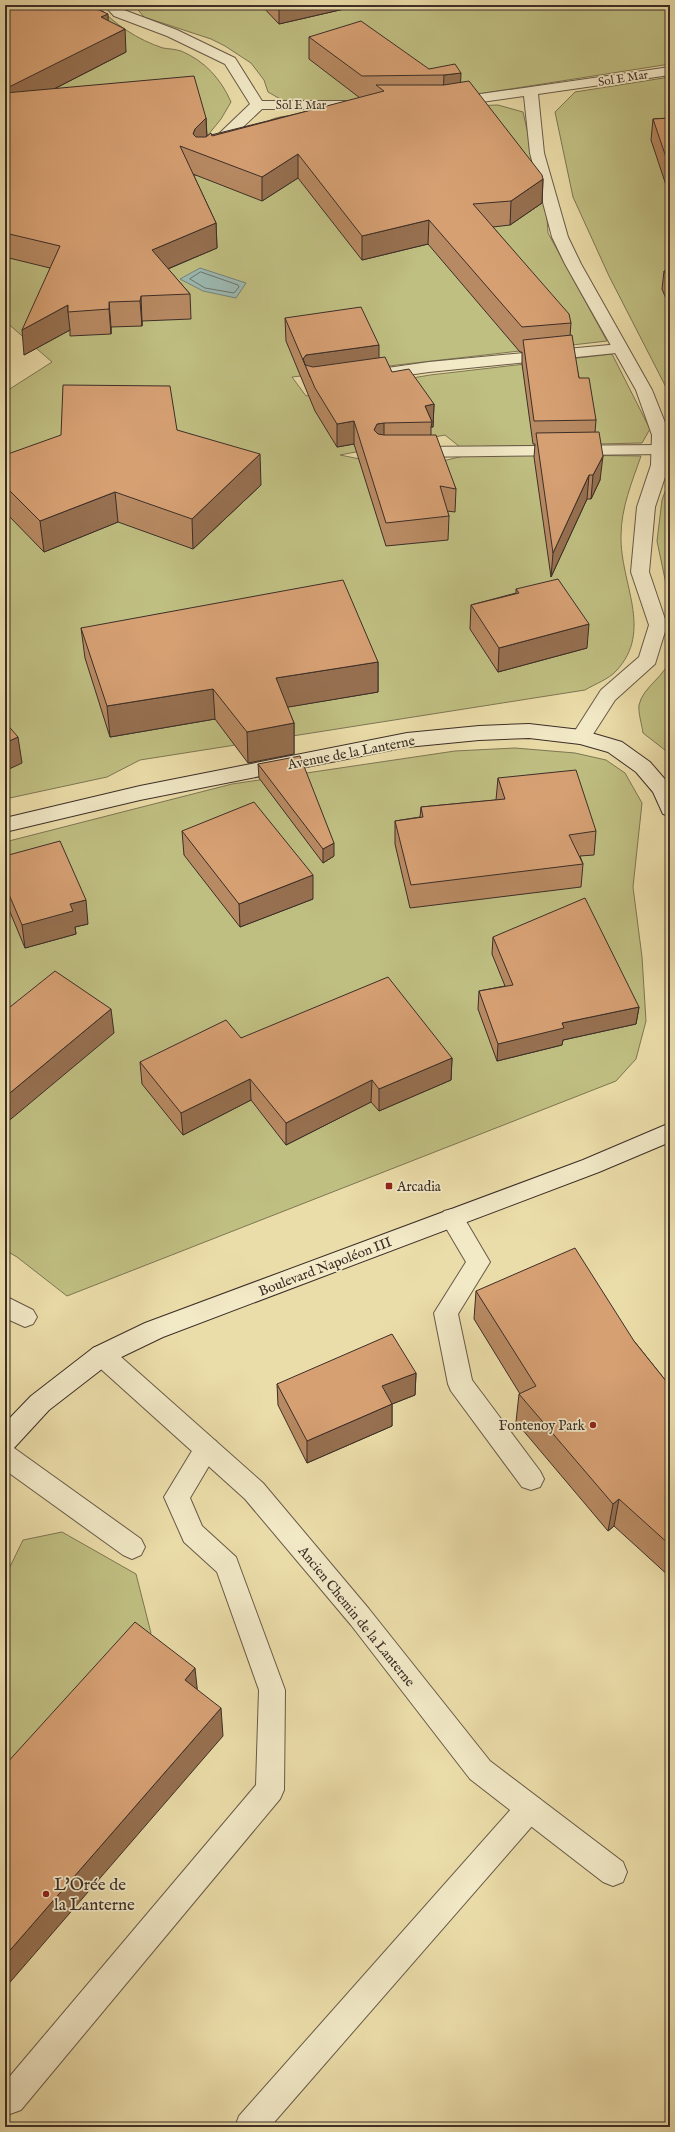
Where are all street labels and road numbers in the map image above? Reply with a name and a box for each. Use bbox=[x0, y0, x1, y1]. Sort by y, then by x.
street label: Sol E Mar bbox=[597, 67, 650, 90]
street label: Sol E Mar bbox=[276, 98, 327, 113]
street label: Avenue de la Lanterne bbox=[285, 732, 417, 774]
street label: Boulevard Napoléon III bbox=[256, 1233, 395, 1301]
street label: Ancien Chemin de la Lanterne bbox=[293, 1542, 419, 1691]

